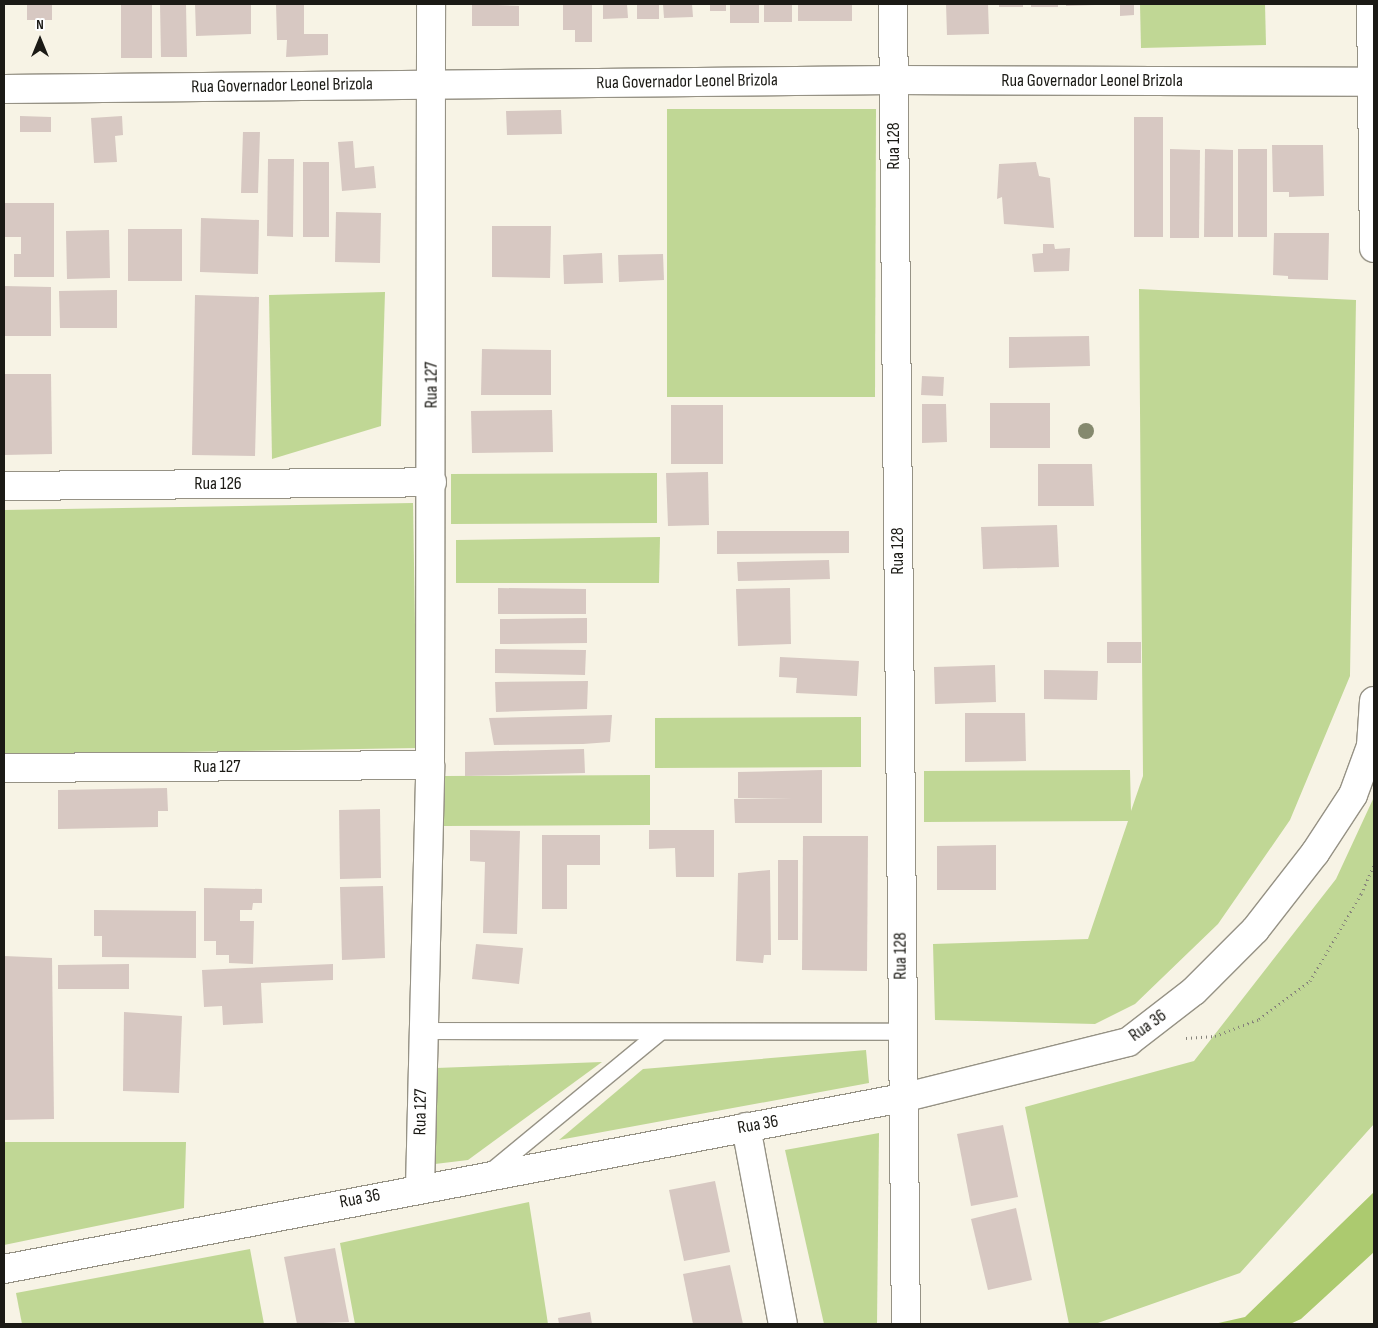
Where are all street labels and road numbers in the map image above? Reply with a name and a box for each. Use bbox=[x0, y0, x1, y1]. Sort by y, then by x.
street label: Rua Governador Leonel Brizola bbox=[596, 70, 778, 94]
street label: Rua Governador Leonel Brizola bbox=[1001, 70, 1183, 92]
street label: Rua Governador Leonel Brizola bbox=[191, 74, 373, 98]
street label: Rua 128 bbox=[883, 122, 905, 170]
street label: Rua 127 bbox=[421, 362, 443, 408]
street label: Rua 126 bbox=[194, 473, 242, 495]
street label: Rua 128 bbox=[887, 527, 909, 575]
street label: Rua 127 bbox=[194, 756, 240, 778]
street label: Rua 128 bbox=[890, 932, 912, 980]
street label: Rua 36 bbox=[1125, 1005, 1171, 1047]
street label: Rua 127 bbox=[410, 1088, 432, 1136]
street label: Rua 36 bbox=[736, 1111, 780, 1139]
street label: Rua 36 bbox=[338, 1184, 382, 1214]

